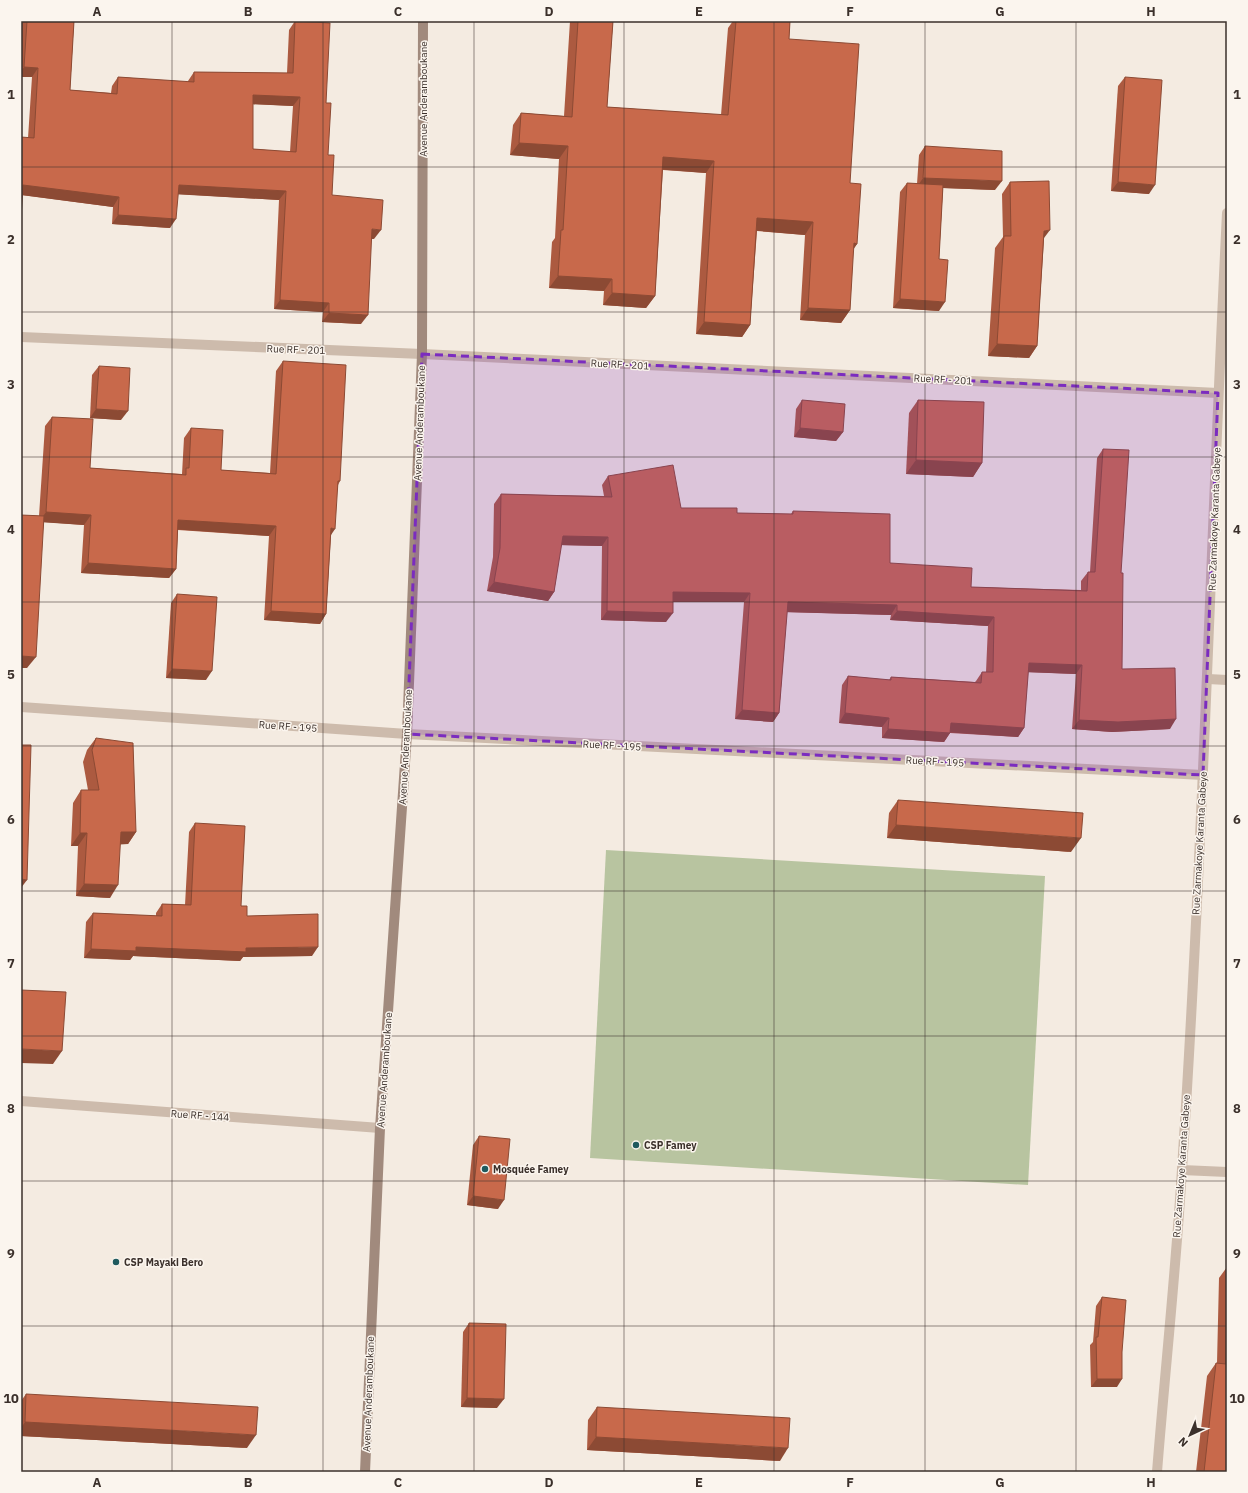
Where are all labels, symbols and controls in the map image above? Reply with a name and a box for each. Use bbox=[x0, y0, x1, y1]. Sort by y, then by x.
text: A bbox=[93, 3, 102, 20]
text: B bbox=[244, 3, 253, 20]
text: C bbox=[394, 3, 403, 20]
text: D bbox=[544, 3, 554, 20]
text: E bbox=[695, 3, 703, 20]
text: F bbox=[846, 3, 854, 20]
text: G bbox=[995, 3, 1005, 20]
text: H bbox=[1146, 3, 1156, 20]
street label: Avenue Anderamboukane bbox=[417, 41, 430, 157]
text: 1 bbox=[7, 86, 15, 103]
text: 1 bbox=[1233, 86, 1241, 103]
text: 2 bbox=[7, 231, 15, 248]
text: 2 bbox=[1233, 231, 1241, 248]
street label: Rue RF - 201 bbox=[266, 342, 326, 357]
street label: Rue RF - 201 bbox=[590, 356, 650, 373]
street label: Avenue Anderamboukane bbox=[411, 364, 428, 481]
street label: Rue RF - 201 bbox=[913, 371, 973, 388]
text: 3 bbox=[7, 376, 15, 393]
text: 3 bbox=[1233, 376, 1241, 393]
street label: Rue Zarmakoye Karanta Gabeye bbox=[1205, 447, 1224, 591]
text: 4 bbox=[7, 521, 15, 538]
text: 4 bbox=[1233, 521, 1241, 538]
text: 5 bbox=[7, 666, 15, 683]
text: 5 bbox=[1233, 666, 1241, 683]
street label: Avenue Anderamboukane bbox=[396, 688, 415, 805]
street label: Rue RF - 195 bbox=[258, 718, 318, 735]
street label: Rue RF - 195 bbox=[582, 737, 642, 754]
street label: Rue RF - 195 bbox=[905, 753, 965, 770]
street label: Rue Zarmakoye Karanta Gabeye bbox=[1189, 770, 1210, 915]
text: 6 bbox=[7, 811, 15, 828]
text: 6 bbox=[1233, 811, 1241, 828]
text: 7 bbox=[7, 955, 15, 972]
text: 7 bbox=[1233, 955, 1241, 972]
street label: Avenue Anderamboukane bbox=[374, 1011, 395, 1128]
street label: Rue Zarmakoye Karanta Gabeye bbox=[1170, 1093, 1193, 1238]
text: 8 bbox=[7, 1100, 15, 1117]
text: 8 bbox=[1233, 1100, 1241, 1117]
street label: Rue RF - 144 bbox=[170, 1107, 230, 1124]
place label: CSP Famey bbox=[644, 1139, 697, 1152]
marker: CSP Famey bbox=[631, 1140, 641, 1150]
place label: Mosquée Famey bbox=[493, 1163, 569, 1176]
marker: Mosquée Famey bbox=[480, 1164, 490, 1174]
text: 9 bbox=[7, 1245, 15, 1262]
text: 9 bbox=[1233, 1245, 1241, 1262]
place label: CSP Mayaki Bero bbox=[124, 1256, 204, 1269]
marker: CSP Mayaki Bero bbox=[111, 1257, 121, 1267]
street label: Avenue Anderamboukane bbox=[360, 1335, 377, 1452]
text: 10 bbox=[3, 1390, 19, 1407]
text: 10 bbox=[1229, 1390, 1245, 1407]
north arrow bbox=[1170, 1415, 1210, 1455]
text: N bbox=[1175, 1434, 1191, 1450]
text: A bbox=[93, 1474, 102, 1491]
text: B bbox=[244, 1474, 253, 1491]
text: C bbox=[394, 1474, 403, 1491]
text: D bbox=[544, 1474, 554, 1491]
text: E bbox=[695, 1474, 703, 1491]
text: F bbox=[846, 1474, 854, 1491]
text: G bbox=[995, 1474, 1005, 1491]
text: H bbox=[1146, 1474, 1156, 1491]

